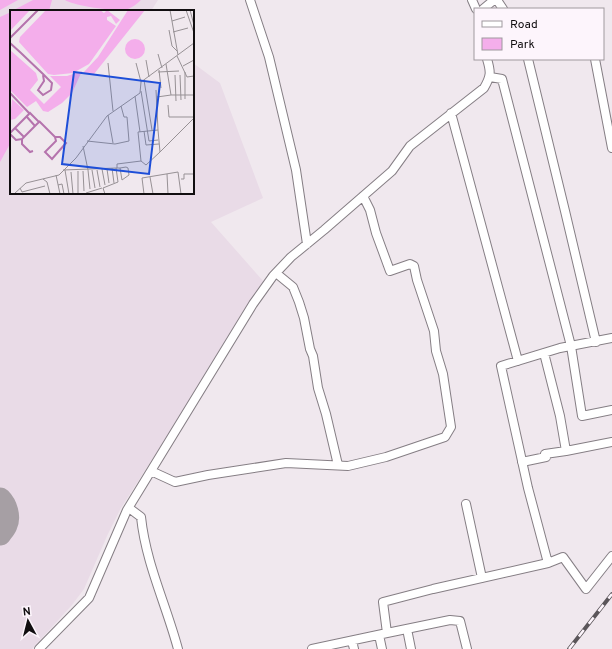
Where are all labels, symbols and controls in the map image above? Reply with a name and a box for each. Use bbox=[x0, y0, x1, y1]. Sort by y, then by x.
legend bbox=[474, 8, 604, 60]
inset map bbox=[10, 10, 194, 194]
text: Road bbox=[510, 17, 538, 33]
text: Park bbox=[510, 37, 535, 53]
north arrow bbox=[8, 601, 48, 641]
text: N bbox=[22, 605, 32, 619]

